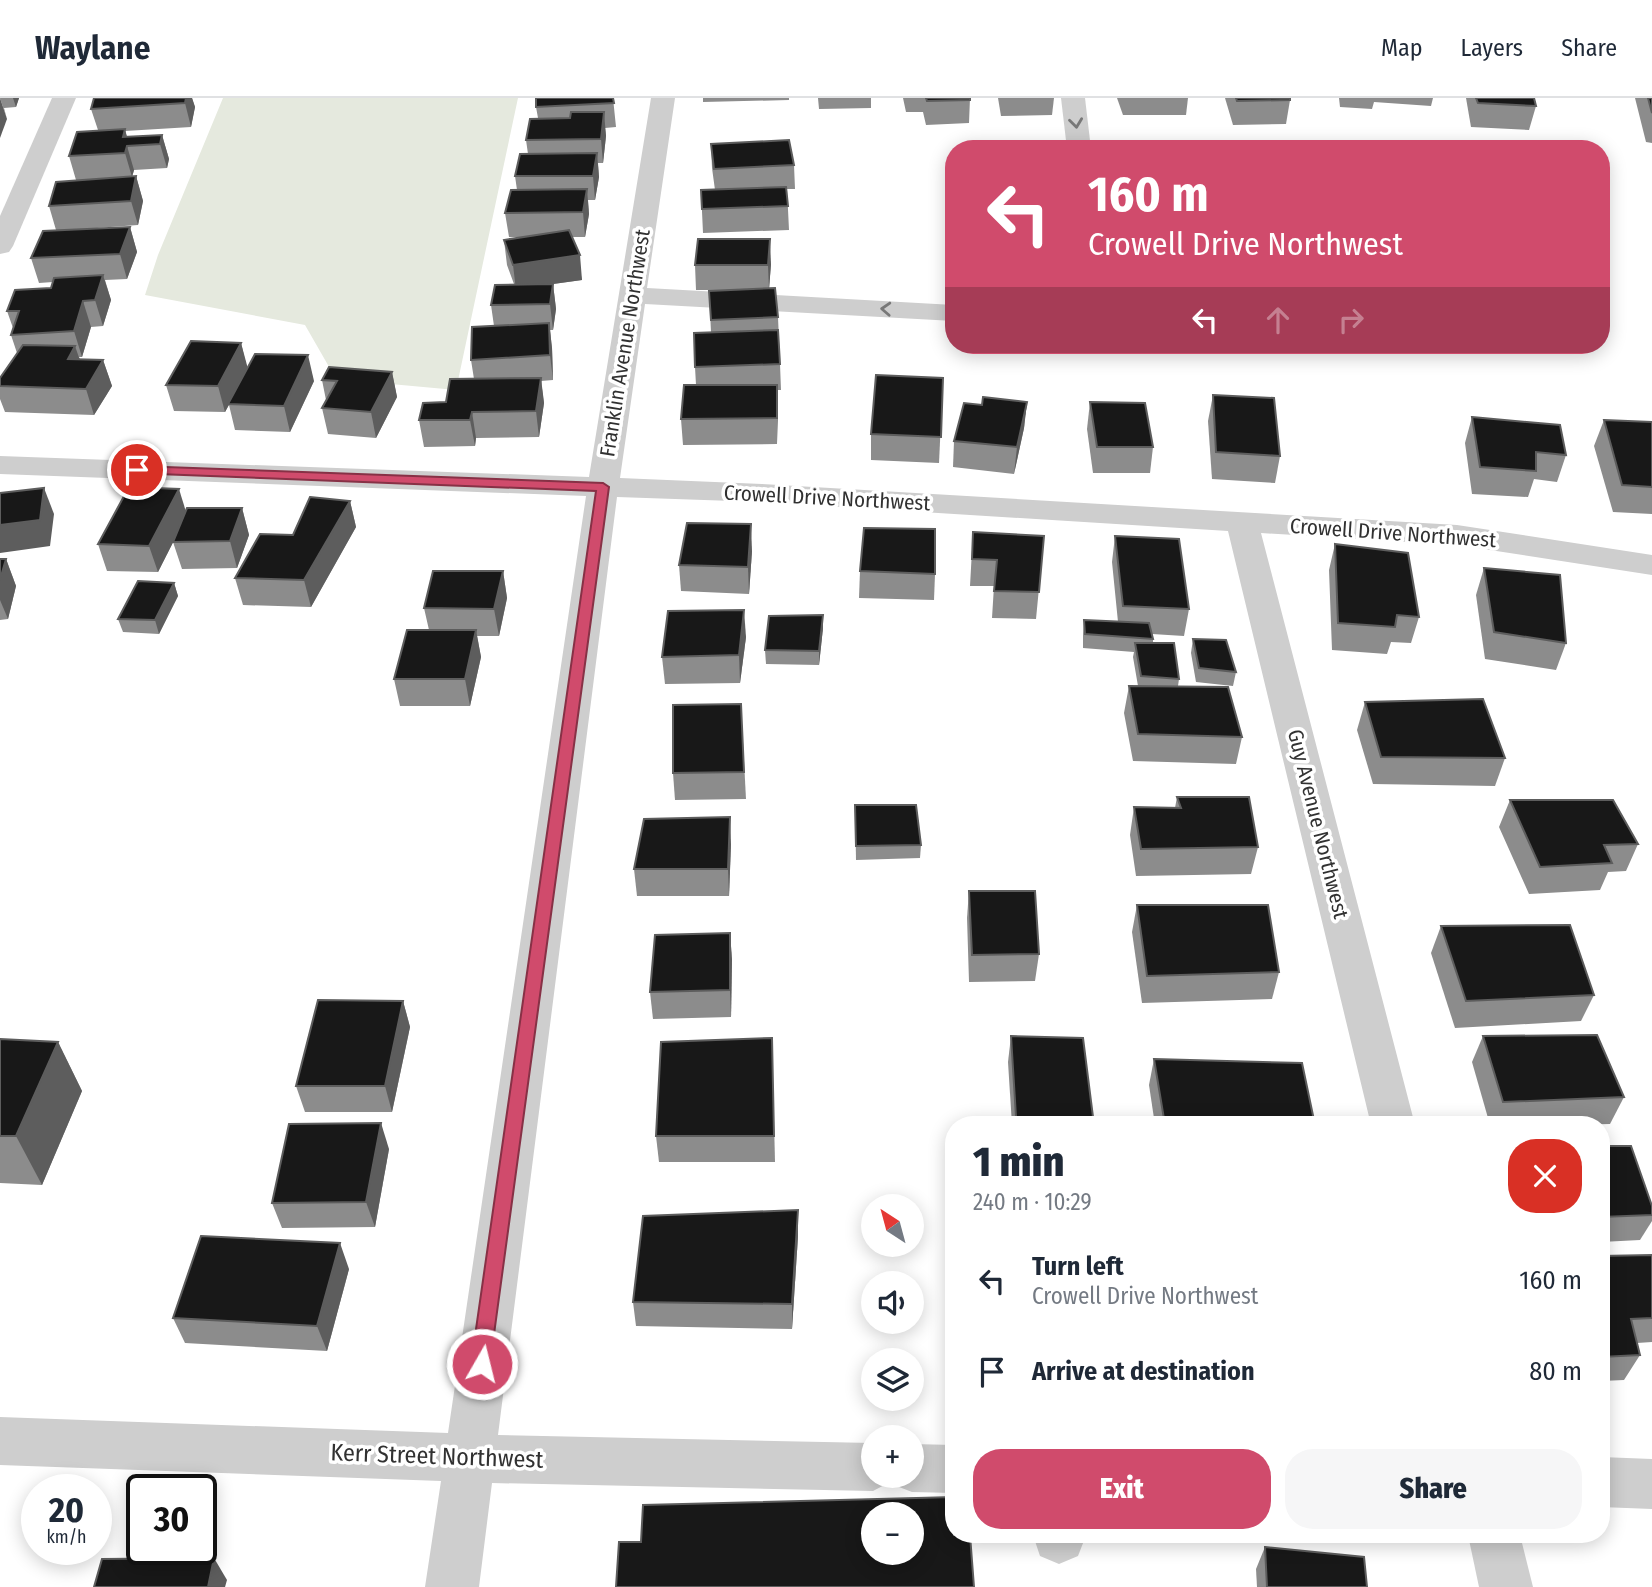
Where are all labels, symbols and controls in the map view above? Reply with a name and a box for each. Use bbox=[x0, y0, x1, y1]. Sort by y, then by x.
text: Waylane bbox=[35, 28, 150, 68]
text: Map bbox=[1381, 34, 1423, 62]
text: Layers bbox=[1461, 34, 1523, 62]
text: Share bbox=[1561, 34, 1617, 62]
one-way arrow bbox=[1068, 118, 1083, 129]
text: 160 m bbox=[1088, 165, 1209, 224]
icon: left bbox=[973, 168, 1064, 259]
text: Crowell Drive Northwest bbox=[1088, 225, 1403, 263]
street label: Franklin Avenue Northwest bbox=[594, 227, 656, 459]
one-way arrow bbox=[880, 301, 891, 316]
icon: left bbox=[1186, 301, 1224, 339]
icon: ahead bbox=[1259, 301, 1297, 339]
icon: right bbox=[1332, 301, 1370, 339]
pin bbox=[107, 440, 167, 500]
icon: arrive bbox=[118, 451, 156, 489]
street label: Crowell Drive Northwest bbox=[723, 480, 931, 516]
street label: Crowell Drive Northwest bbox=[1289, 513, 1497, 553]
street label: Guy Avenue Northwest bbox=[1282, 727, 1354, 922]
text: 1 min bbox=[973, 1137, 1064, 1187]
button: close bbox=[1508, 1139, 1582, 1213]
text: 240 m · 10:29 bbox=[973, 1188, 1092, 1216]
north arrow bbox=[861, 1194, 924, 1256]
map controls bbox=[861, 1194, 924, 1565]
text: Turn left bbox=[1032, 1251, 1124, 1282]
icon: left bbox=[973, 1262, 1011, 1300]
text: 160 m bbox=[1519, 1265, 1582, 1296]
button: sound bbox=[861, 1271, 924, 1334]
text: Crowell Drive Northwest bbox=[1032, 1282, 1258, 1310]
position arrow bbox=[445, 1327, 519, 1401]
button: layers bbox=[861, 1348, 924, 1411]
icon: arrive bbox=[973, 1353, 1011, 1391]
text: Arrive at destination bbox=[1032, 1356, 1255, 1387]
text: 80 m bbox=[1529, 1356, 1582, 1387]
button: + bbox=[861, 1425, 924, 1488]
street label: Kerr Street Northwest bbox=[330, 1438, 544, 1474]
button: Exit bbox=[973, 1449, 1271, 1529]
button: Share bbox=[1285, 1449, 1582, 1529]
speed limit sign: 30 bbox=[126, 1474, 217, 1565]
text: 20 bbox=[49, 1489, 84, 1531]
button: − bbox=[861, 1502, 924, 1565]
text: km/h bbox=[46, 1526, 87, 1548]

